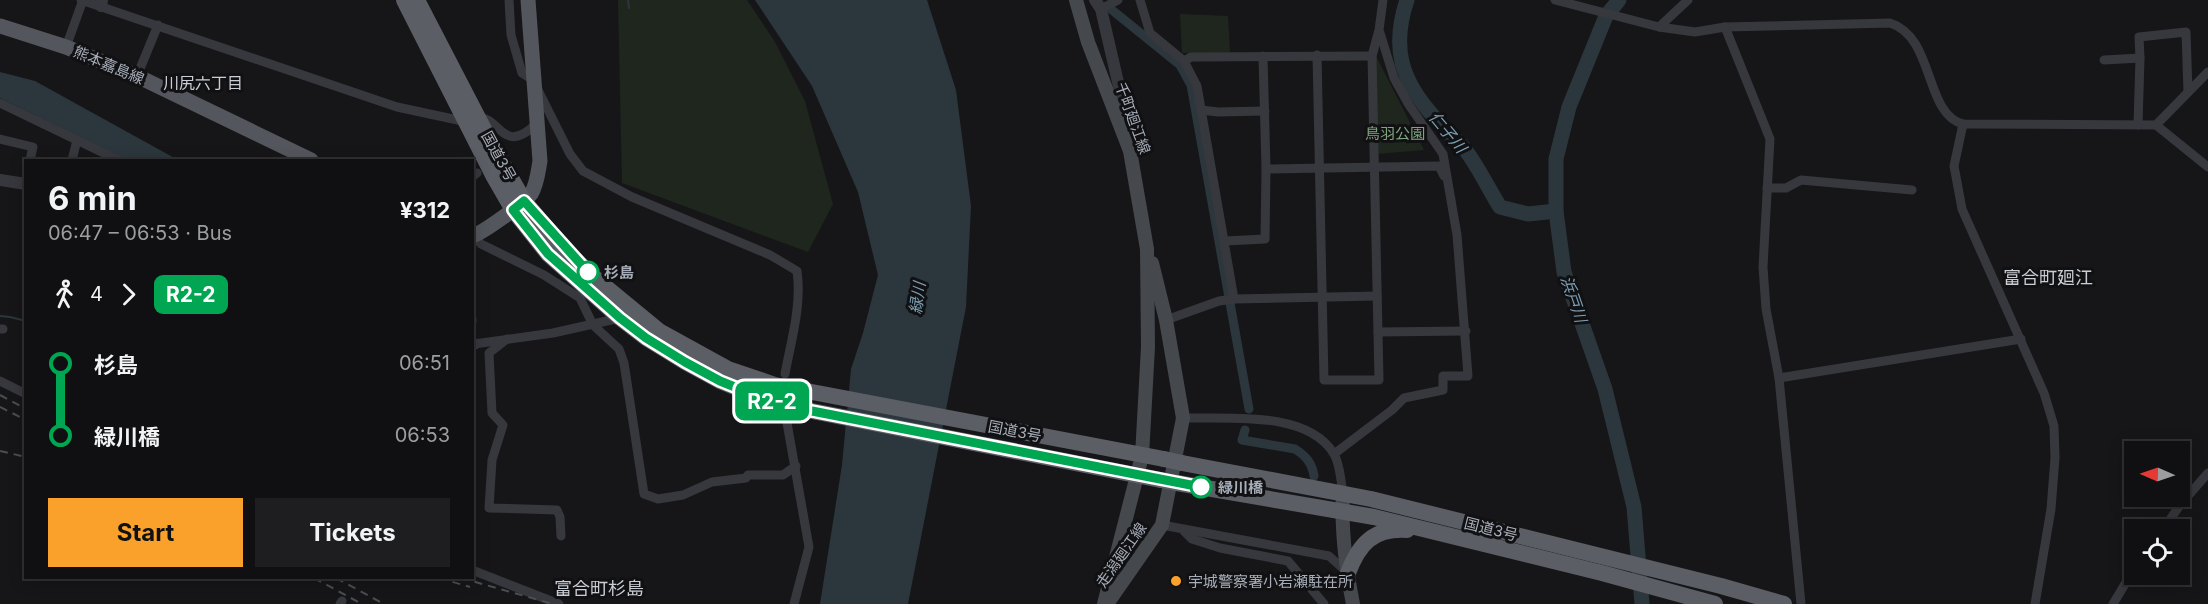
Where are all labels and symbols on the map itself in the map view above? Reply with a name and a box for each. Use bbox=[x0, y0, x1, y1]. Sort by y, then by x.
street label: 熊本嘉島線 bbox=[71, 42, 147, 88]
district label: 川尻六丁目 bbox=[163, 73, 243, 93]
street label: 千町廻江線 bbox=[1111, 80, 1155, 156]
water label: 仁子川 bbox=[1425, 107, 1472, 158]
park label: 鳥羽公園 bbox=[1365, 124, 1425, 143]
street label: 国道3号 bbox=[478, 128, 520, 184]
marker: 杉島 bbox=[577, 261, 599, 283]
place label: 杉島 bbox=[604, 263, 634, 282]
district label: 富合町廻江 bbox=[2003, 267, 2093, 288]
water label: 浜戸川 bbox=[1557, 273, 1592, 327]
water label: 緑川 bbox=[905, 279, 929, 315]
line badge: R2-2 bbox=[730, 382, 814, 420]
street label: 国道3号 bbox=[987, 416, 1043, 446]
north arrow bbox=[2124, 441, 2190, 507]
marker: 緑川橋 bbox=[1190, 476, 1212, 498]
place label: 緑川橋 bbox=[1218, 478, 1264, 497]
street label: 国道3号 bbox=[1462, 513, 1520, 545]
street label: 走潟廻江線 bbox=[1092, 519, 1150, 591]
place label: 宇城警察署小岩瀬駐在所 bbox=[1188, 572, 1353, 591]
marker: 宇城警察署小岩瀬駐在所 bbox=[1169, 574, 1183, 588]
district label: 富合町杉島 bbox=[554, 578, 644, 599]

